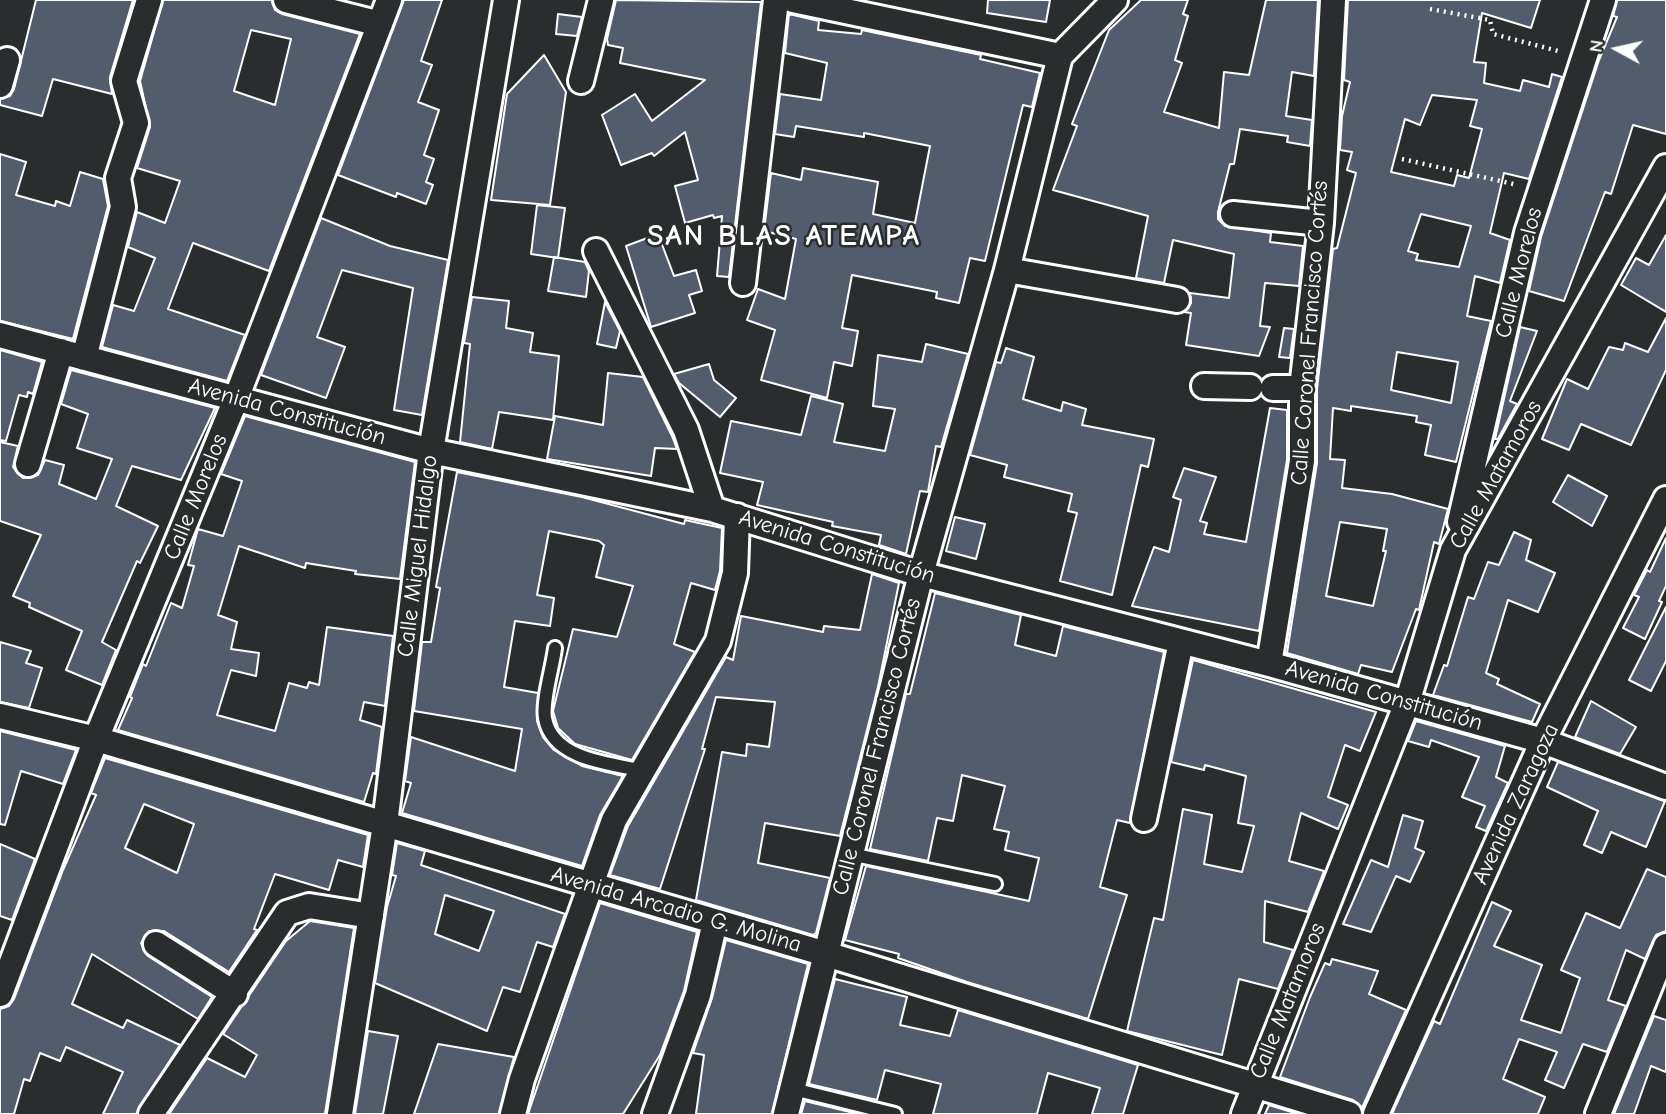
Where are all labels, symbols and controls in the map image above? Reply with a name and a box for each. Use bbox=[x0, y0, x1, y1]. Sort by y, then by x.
north arrow bbox=[1582, 14, 1652, 84]
text: N bbox=[1584, 38, 1608, 54]
street label: Calle Coronel Francisco Cortés bbox=[1286, 180, 1334, 486]
street label: Calle Morelos bbox=[1489, 205, 1549, 341]
district label: SAN BLAS ATEMPA bbox=[649, 219, 919, 255]
street label: Avenida Constitución bbox=[185, 372, 389, 452]
street label: Calle Matamoros bbox=[1444, 396, 1548, 554]
street label: Calle Morelos bbox=[158, 430, 234, 564]
street label: Calle Miguel Hidalgo bbox=[392, 453, 444, 659]
street label: Avenida Constitución bbox=[736, 504, 938, 590]
street label: Calle Coronel Francisco Cortés bbox=[827, 596, 927, 898]
street label: Avenida Constitución bbox=[1282, 655, 1486, 737]
street label: Avenida Zaragoza bbox=[1467, 719, 1565, 889]
street label: Avenida Arcadio G. Molina bbox=[547, 861, 805, 959]
street label: Calle Matamoros bbox=[1244, 919, 1332, 1083]

